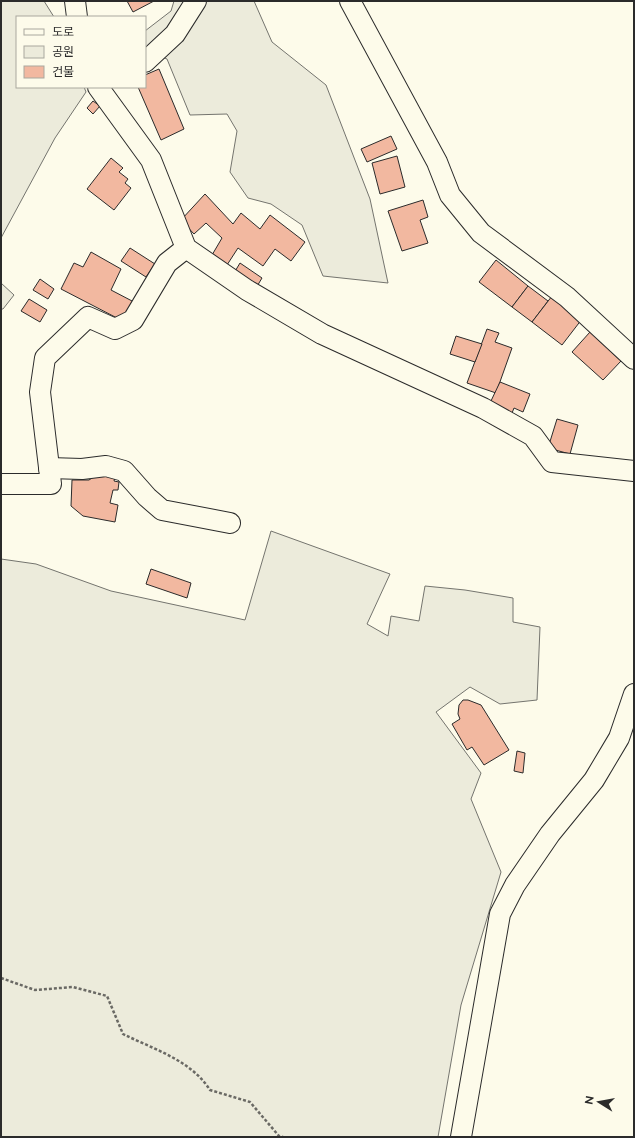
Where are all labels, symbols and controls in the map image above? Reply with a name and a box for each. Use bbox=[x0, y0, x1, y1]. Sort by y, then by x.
legend bbox=[16, 16, 146, 88]
text: 도로 bbox=[52, 25, 74, 39]
text: 공원 bbox=[52, 45, 74, 59]
text: 건물 bbox=[52, 65, 74, 79]
north arrow bbox=[579, 1082, 619, 1122]
text: N bbox=[582, 1095, 597, 1106]

